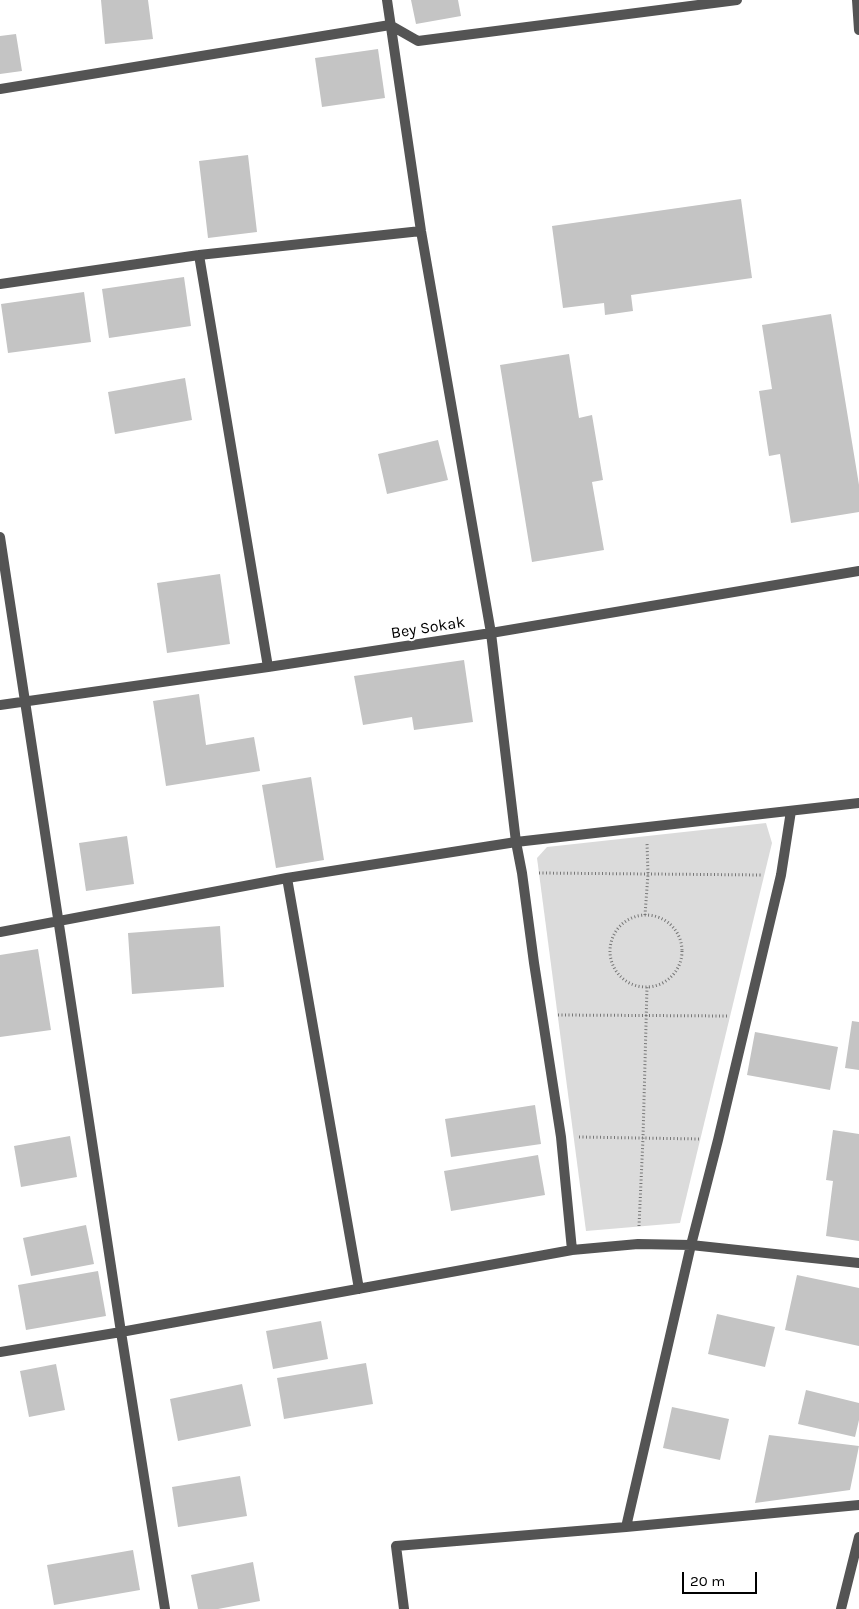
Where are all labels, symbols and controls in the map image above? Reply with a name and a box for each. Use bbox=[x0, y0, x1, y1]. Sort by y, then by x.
street label: Bey Sokak bbox=[390, 613, 466, 643]
scale bar bbox=[684, 1562, 759, 1594]
text: 20 m bbox=[690, 1572, 725, 1590]

